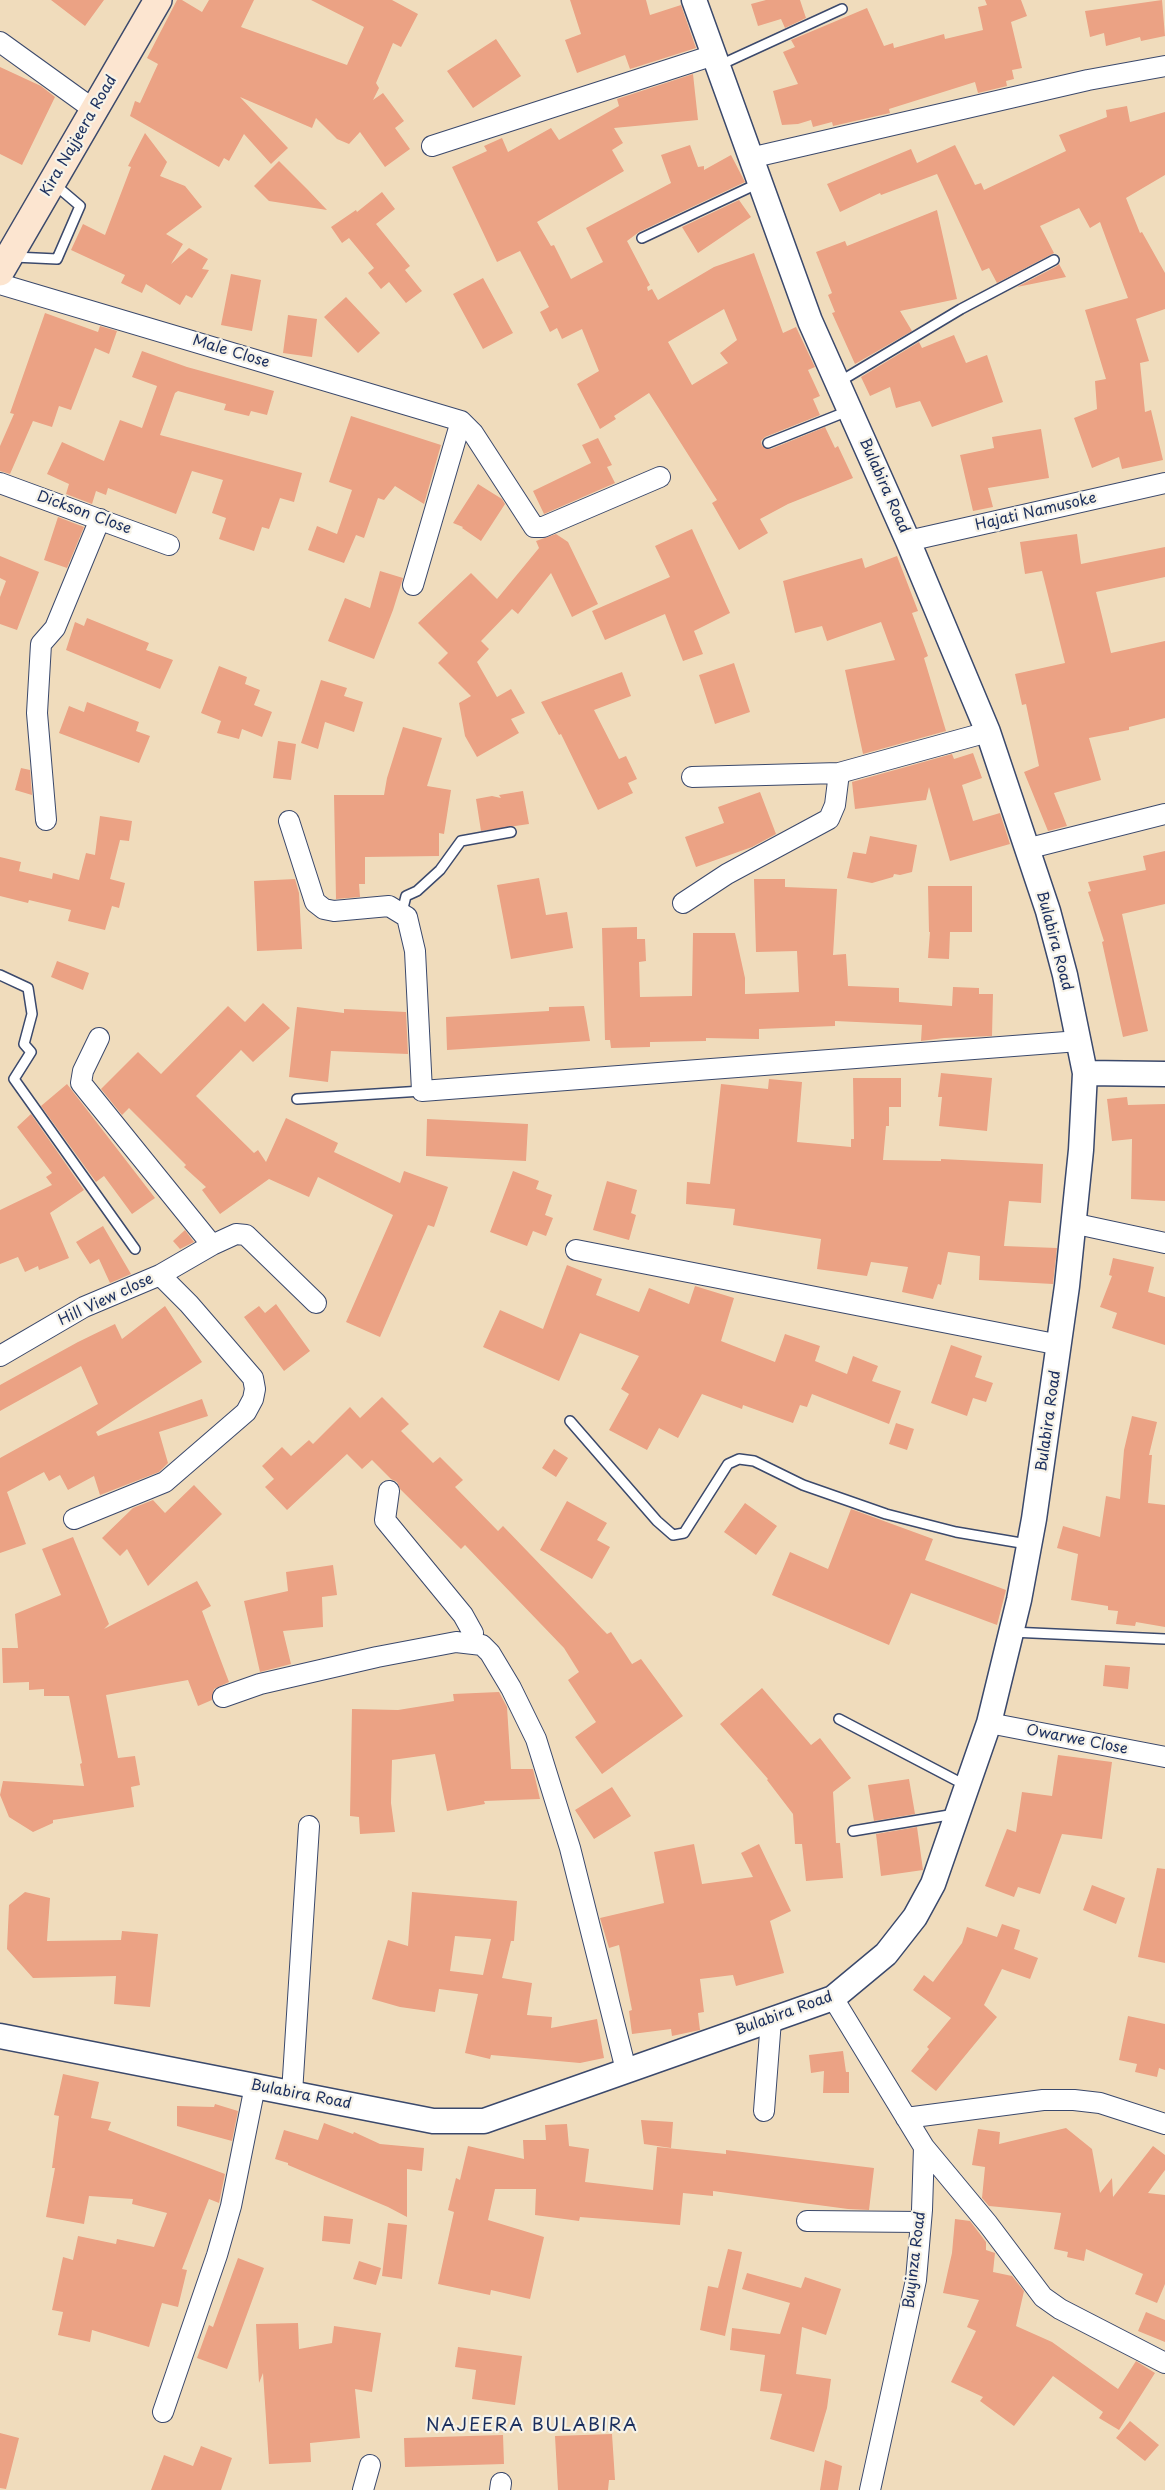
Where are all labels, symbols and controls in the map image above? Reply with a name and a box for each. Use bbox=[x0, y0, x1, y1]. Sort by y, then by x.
street label: Kira Najjeera Road bbox=[37, 72, 121, 200]
street label: Male Close bbox=[190, 332, 272, 372]
street label: Bulabira Road bbox=[855, 436, 913, 536]
street label: Dickson Close bbox=[34, 488, 134, 538]
street label: Hajati Namusoke bbox=[974, 489, 1098, 535]
street label: Bulabira Road bbox=[1032, 889, 1076, 993]
street label: Hill View close bbox=[56, 1270, 156, 1330]
street label: Bulabira Road bbox=[1033, 1369, 1065, 1473]
street label: Owarwe Close bbox=[1025, 1721, 1129, 1759]
street label: Bulabira Road bbox=[733, 1988, 835, 2040]
street label: Bulabira Road bbox=[249, 2076, 353, 2114]
street label: Buyinza Road bbox=[900, 2210, 930, 2310]
district label: NAJEERA BULABIRA bbox=[427, 2415, 637, 2437]

